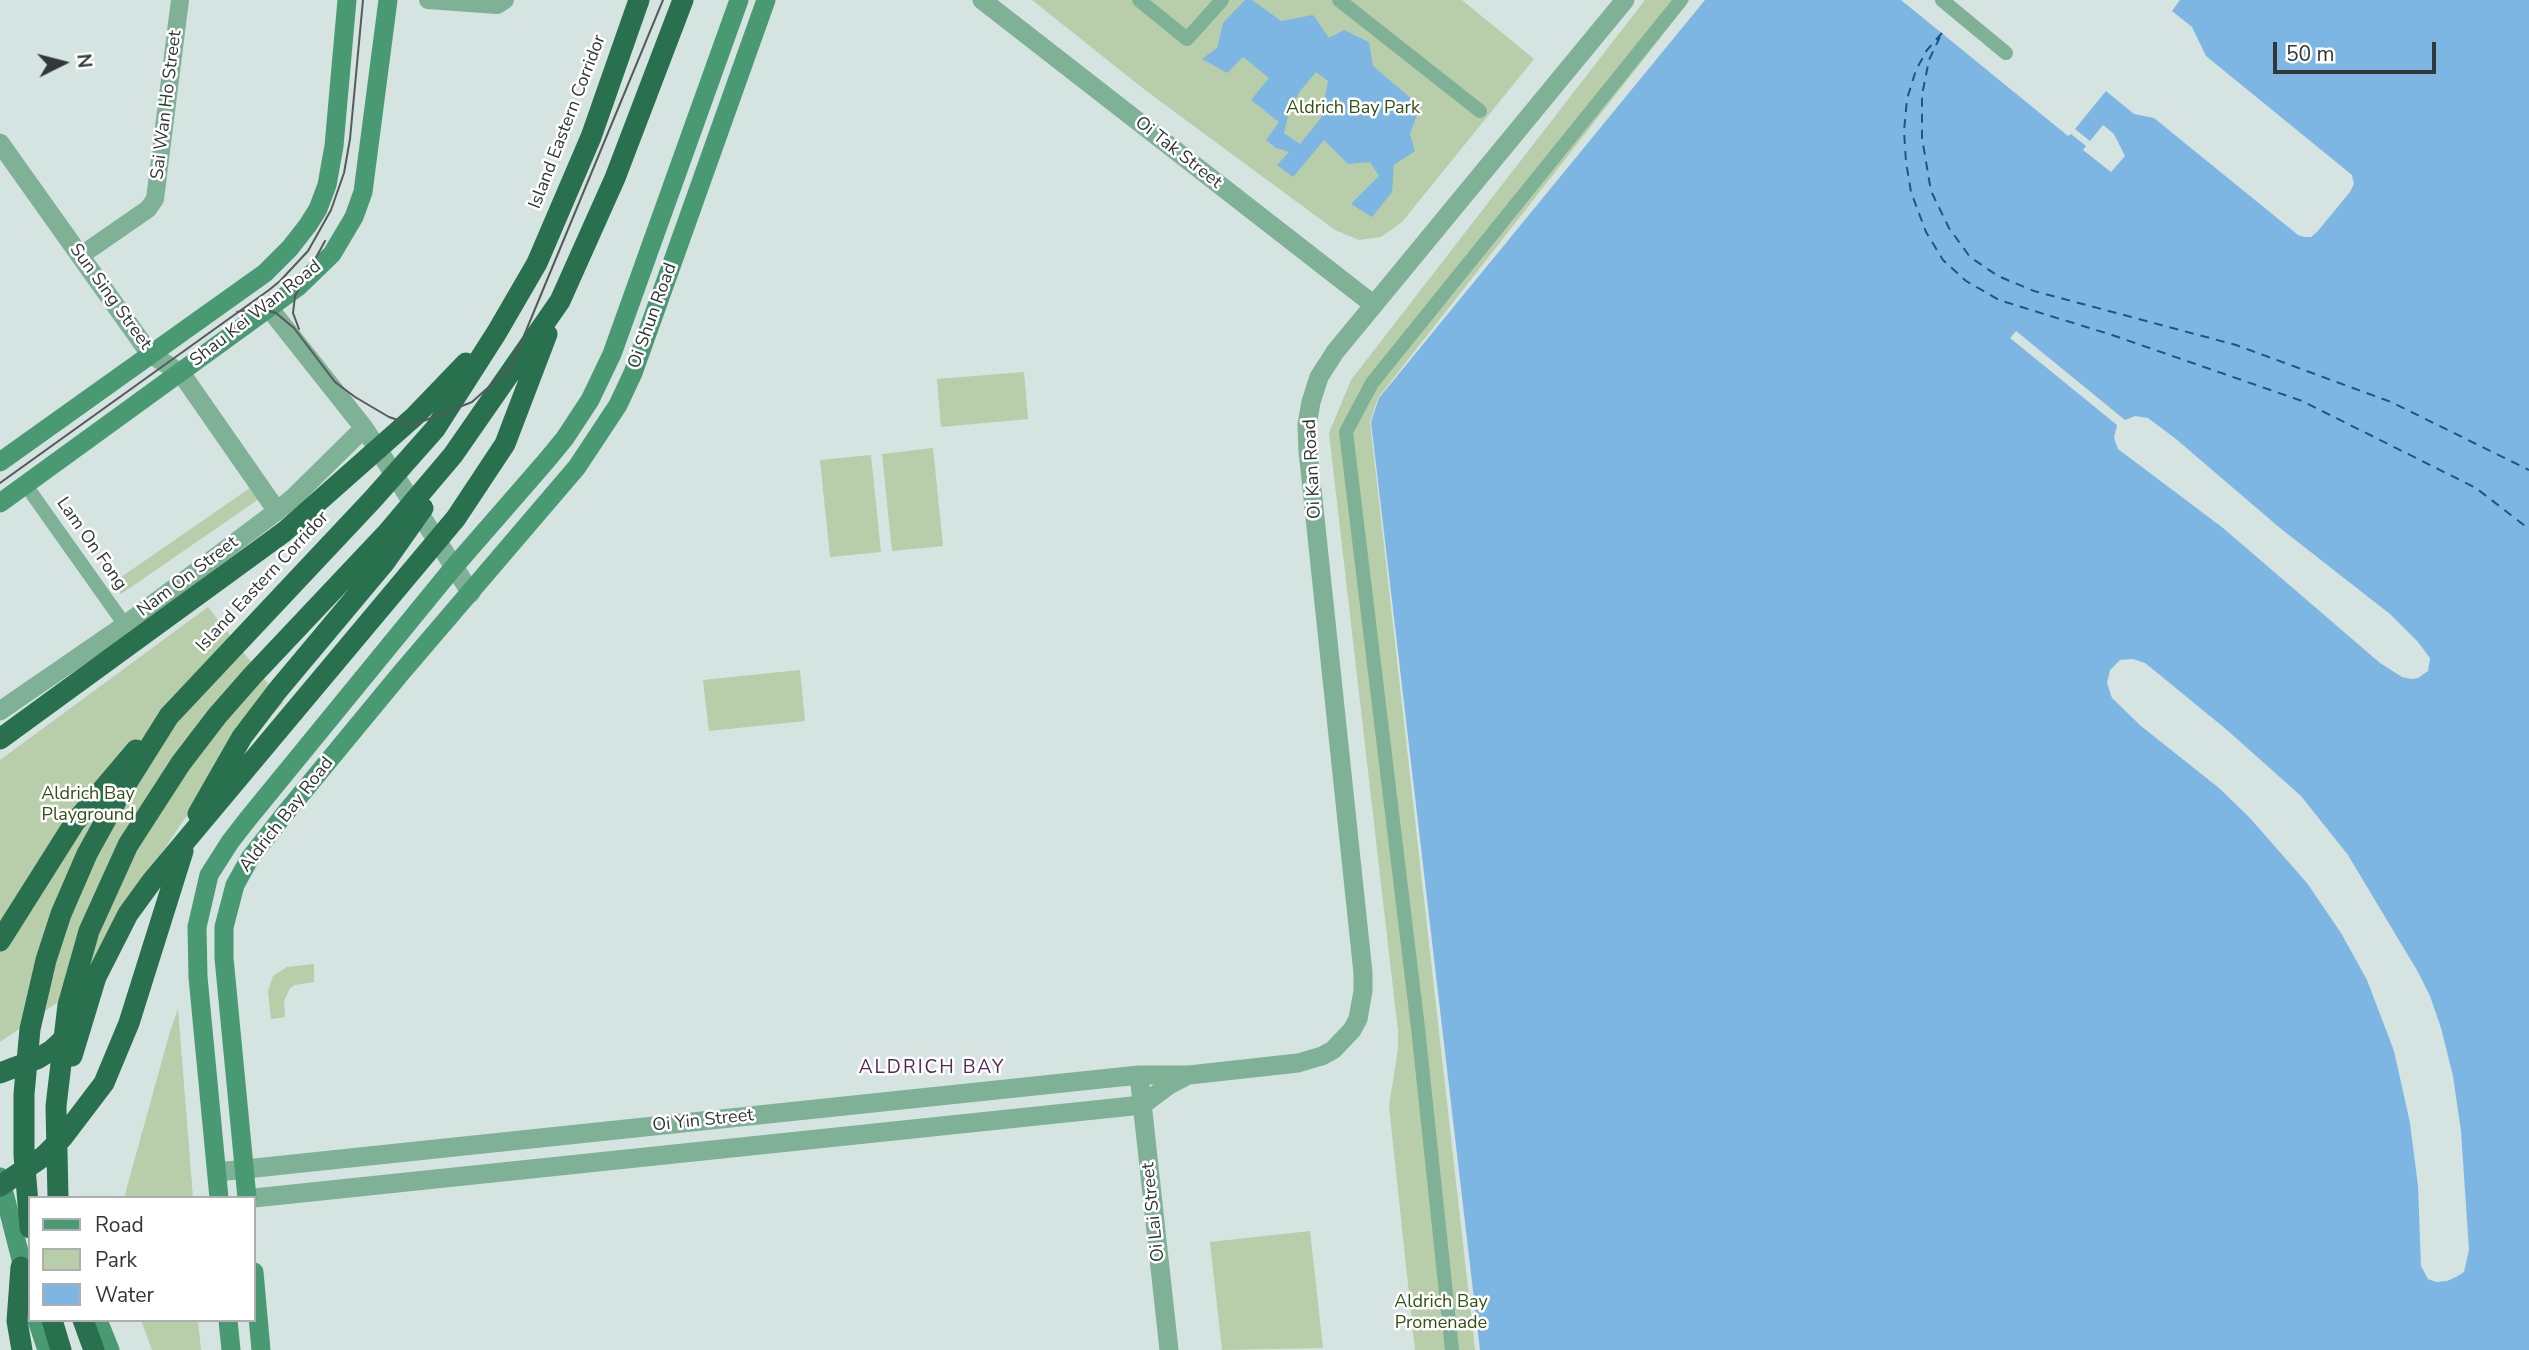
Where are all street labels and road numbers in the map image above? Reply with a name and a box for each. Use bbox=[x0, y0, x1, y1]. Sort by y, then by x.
street label: Sai Wan Ho Street bbox=[147, 29, 187, 181]
street label: Island Eastern Corridor bbox=[525, 32, 611, 212]
street label: Oi Tak Street bbox=[1130, 112, 1226, 194]
street label: Sun Sing Street bbox=[64, 240, 156, 354]
street label: Shau Kei Wan Road bbox=[186, 256, 326, 372]
street label: Oi Shun Road bbox=[624, 260, 682, 372]
street label: Oi Kan Road bbox=[1300, 418, 1326, 520]
street label: Lam On Fong bbox=[51, 493, 131, 595]
street label: Island Eastern Corridor bbox=[192, 507, 334, 657]
street label: Nam On Street bbox=[133, 532, 243, 622]
street label: Aldrich Bay Road bbox=[235, 753, 339, 877]
street label: Oi Yin Street bbox=[651, 1105, 755, 1137]
street label: Oi Lai Street bbox=[1138, 1161, 1170, 1263]

